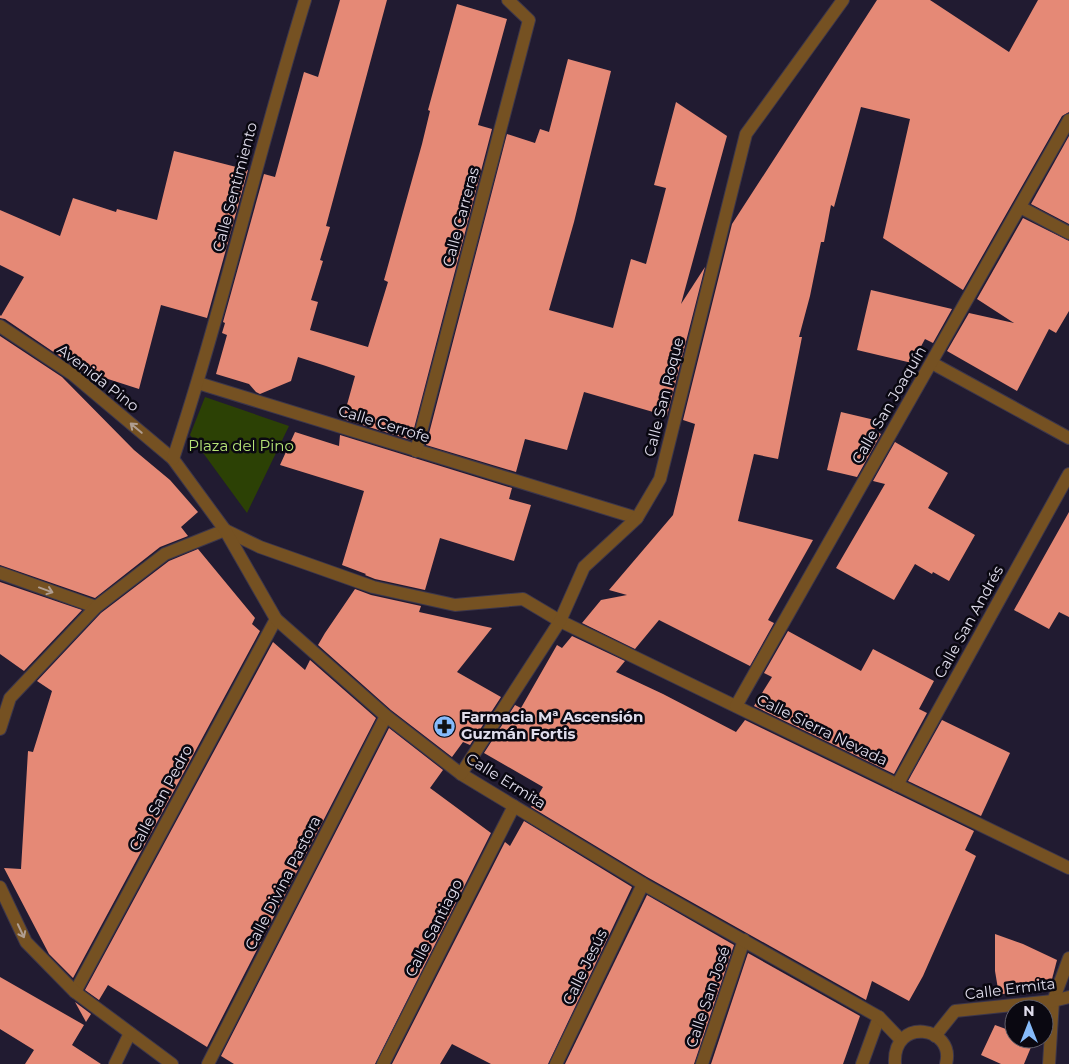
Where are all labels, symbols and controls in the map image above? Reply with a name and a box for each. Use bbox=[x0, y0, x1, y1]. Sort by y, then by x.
street label: Calle Sentimiento bbox=[208, 120, 261, 254]
street label: Calle Carreras bbox=[438, 165, 483, 269]
street label: Calle San Roque bbox=[640, 335, 688, 458]
street label: Avenida Pino bbox=[54, 340, 143, 416]
street label: Calle San Joaquín bbox=[847, 343, 930, 467]
street label: Calle Cerrofe bbox=[336, 401, 432, 446]
one-way arrow bbox=[129, 422, 142, 434]
park label: Plaza del Pino bbox=[188, 436, 294, 455]
street label: Calle San Andrés bbox=[930, 562, 1007, 681]
one-way arrow bbox=[38, 586, 53, 595]
street label: Calle Sierra Nevada bbox=[753, 690, 891, 770]
place label: Farmacia Mª Ascensión Guzmán Fortis bbox=[461, 707, 643, 743]
pharmacy icon: Farmacia Mª Ascensión Guzmán Fortis bbox=[433, 714, 457, 738]
street label: Calle San Pedro bbox=[125, 741, 197, 854]
street label: Calle Ermita bbox=[463, 748, 550, 813]
street label: Calle Divina Pastora bbox=[240, 812, 325, 953]
street label: Calle Santiago bbox=[401, 876, 466, 980]
one-way arrow bbox=[16, 924, 26, 939]
street label: Calle Jesús bbox=[558, 926, 611, 1008]
street label: Calle San José bbox=[681, 944, 734, 1050]
street label: Calle Ermita bbox=[964, 974, 1056, 1003]
north arrow bbox=[1004, 999, 1054, 1049]
text: N bbox=[1023, 1002, 1035, 1020]

